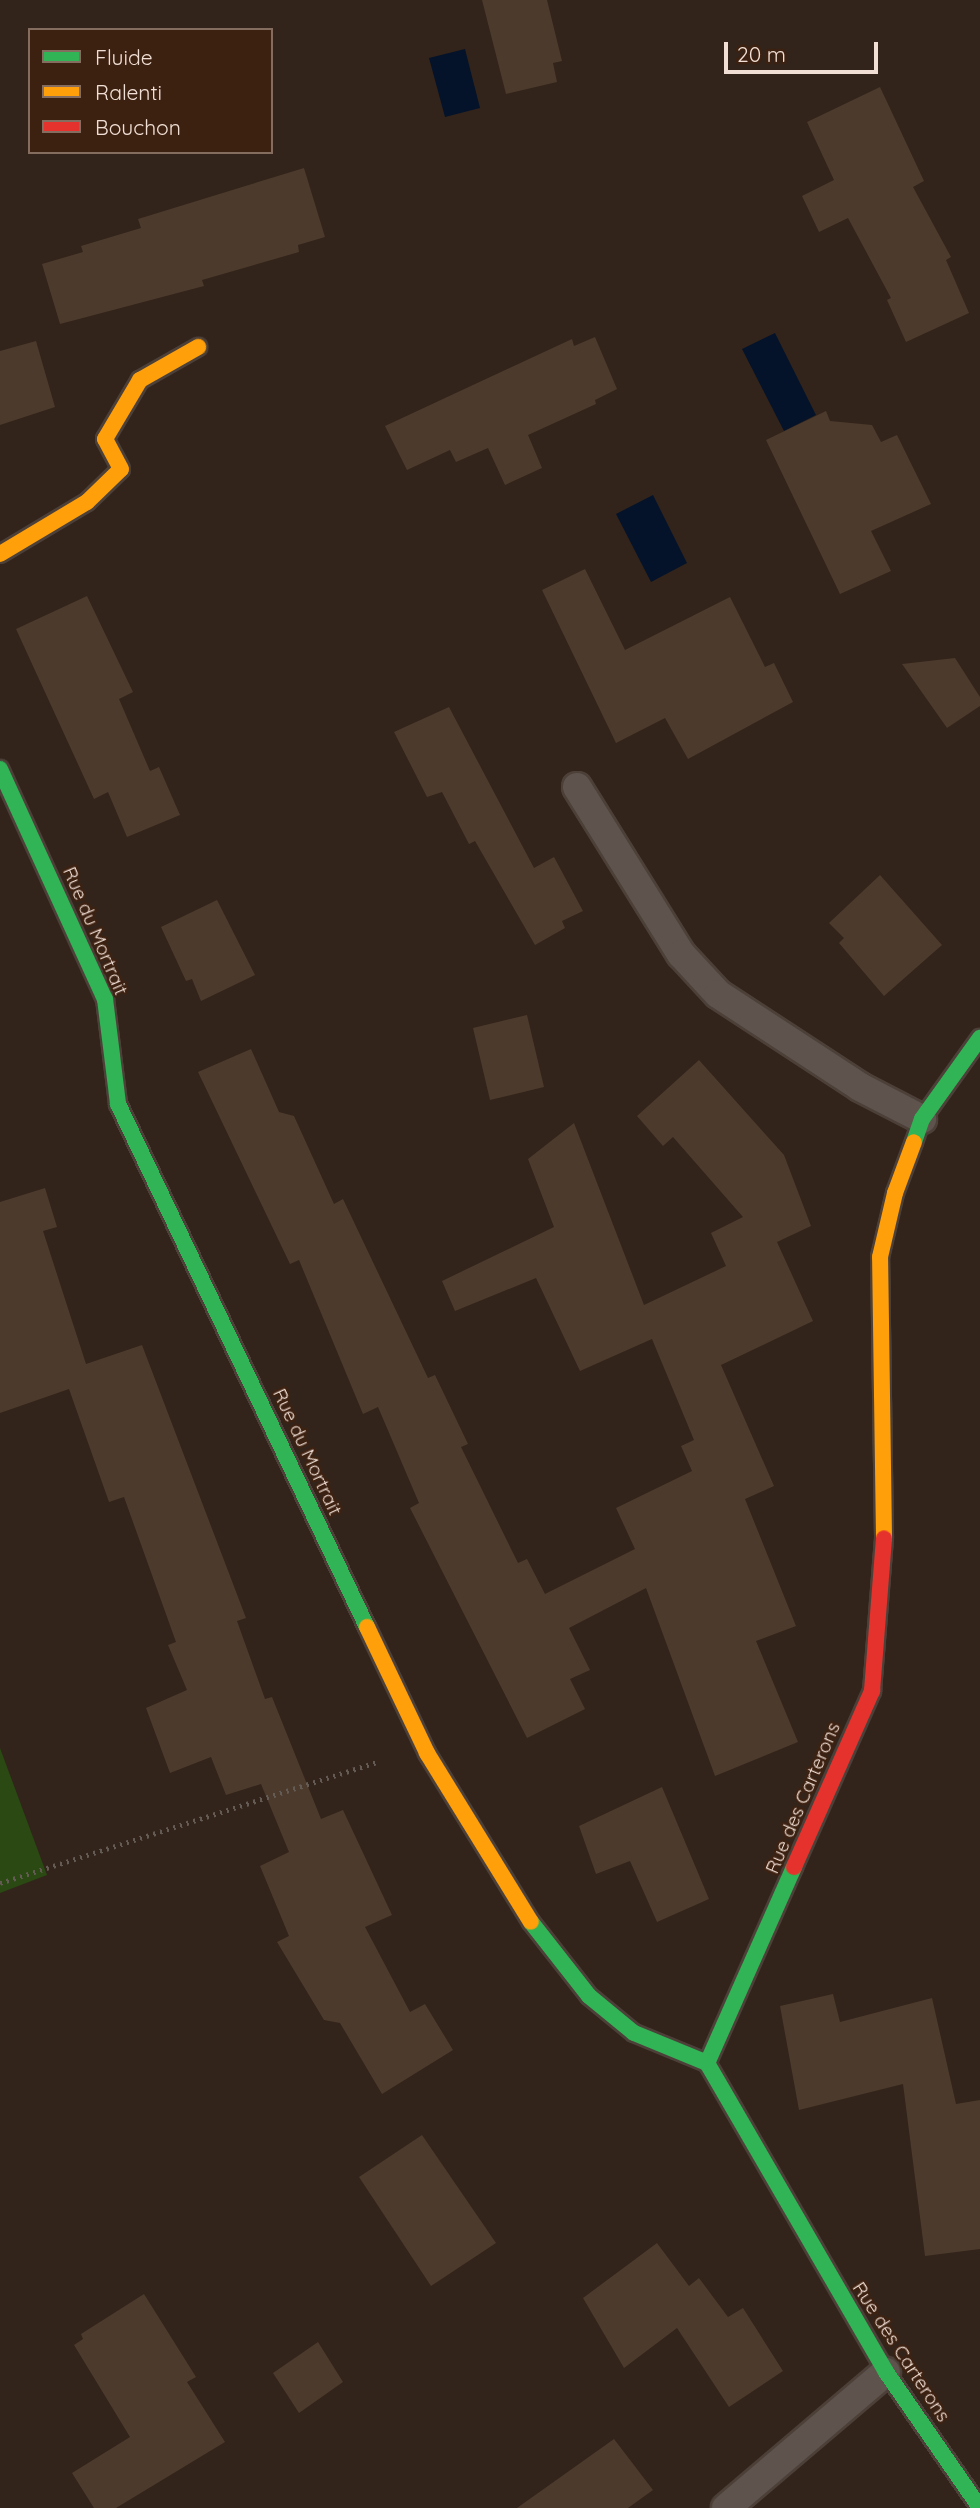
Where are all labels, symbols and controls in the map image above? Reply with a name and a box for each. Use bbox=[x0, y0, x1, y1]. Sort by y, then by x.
legend bbox=[28, 28, 273, 154]
scale bar bbox=[728, 28, 882, 72]
text: 20 m bbox=[737, 41, 786, 67]
text: Fluide bbox=[95, 44, 153, 70]
text: Ralenti bbox=[95, 79, 162, 105]
text: Bouchon bbox=[95, 114, 181, 140]
street label: Rue du Mortrait bbox=[58, 863, 132, 999]
street label: Rue du Mortrait bbox=[268, 1385, 346, 1519]
street label: Rue des Carterons bbox=[761, 1719, 845, 1877]
street label: Rue des Carterons bbox=[847, 2278, 955, 2426]

